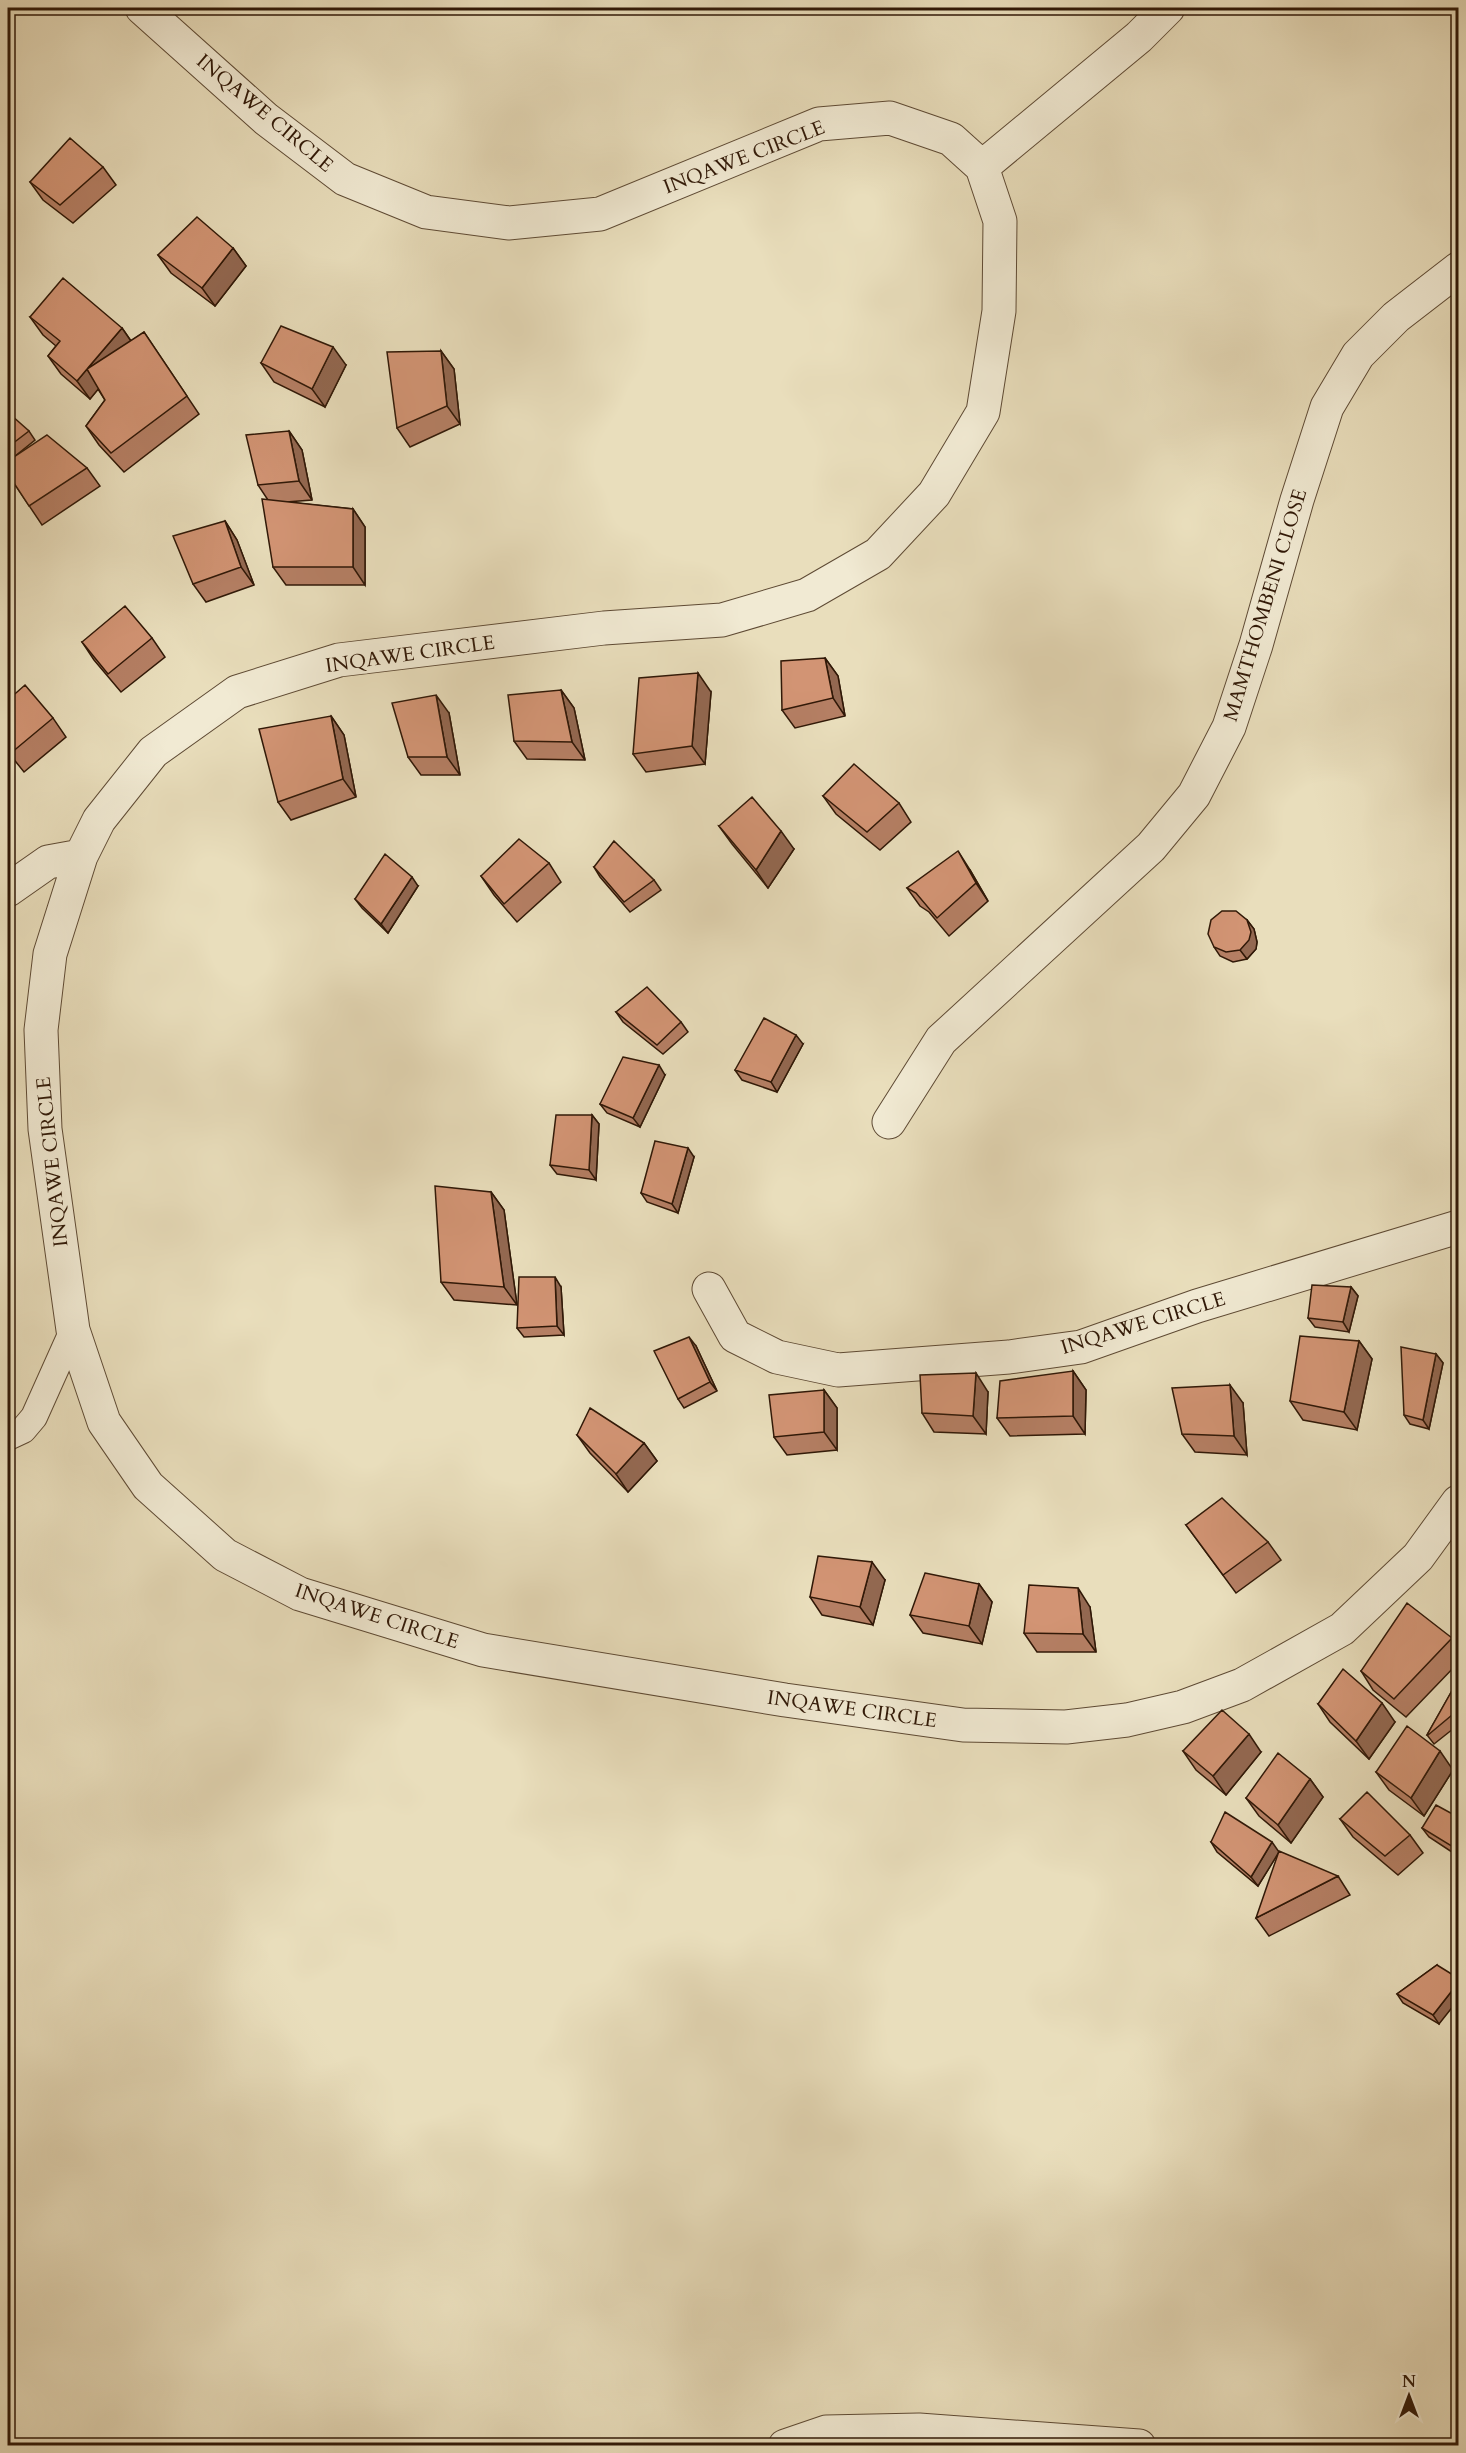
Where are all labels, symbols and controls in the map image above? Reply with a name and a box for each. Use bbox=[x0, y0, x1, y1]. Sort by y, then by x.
street label: INQAWE CIRCLE bbox=[191, 48, 339, 178]
street label: INQAWE CIRCLE bbox=[659, 114, 829, 200]
street label: MAMTHOMBENI CLOSE bbox=[1217, 486, 1313, 724]
street label: INQAWE CIRCLE bbox=[324, 629, 496, 679]
street label: INQAWE CIRCLE bbox=[30, 1076, 74, 1248]
street label: INQAWE CIRCLE bbox=[1057, 1285, 1229, 1361]
street label: INQAWE CIRCLE bbox=[292, 1577, 462, 1655]
street label: INQAWE CIRCLE bbox=[766, 1684, 938, 1734]
north arrow bbox=[1379, 2366, 1439, 2426]
text: N bbox=[1402, 2371, 1416, 2393]

